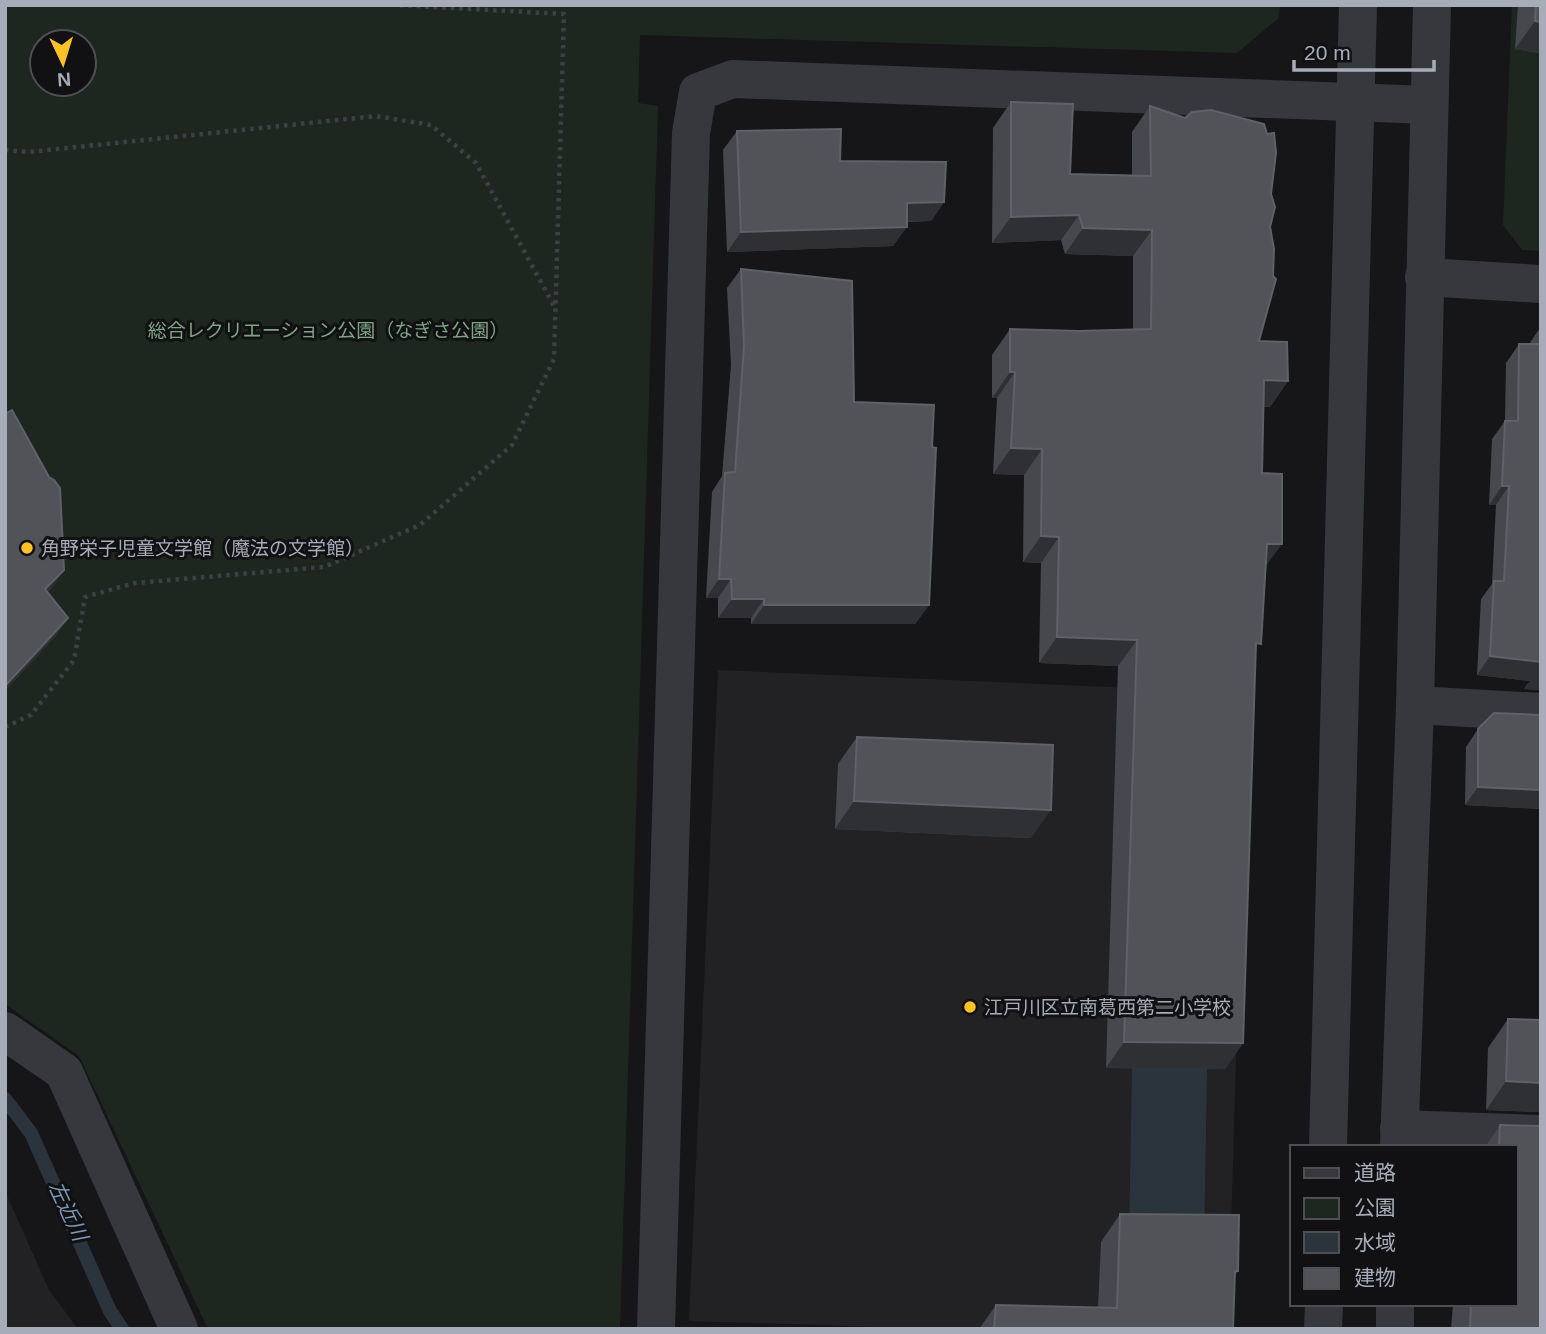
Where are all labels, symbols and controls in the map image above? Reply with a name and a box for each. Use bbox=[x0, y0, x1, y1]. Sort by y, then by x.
north arrow bbox=[28, 28, 98, 98]
scale bar bbox=[1294, 28, 1434, 72]
text: 20 m bbox=[1304, 41, 1351, 64]
text: N bbox=[57, 69, 72, 90]
park label: 総合レクリエーション公園（なぎさ公園） bbox=[148, 320, 508, 341]
place label: 角野栄子児童文学館（魔法の文学館） bbox=[41, 538, 364, 559]
marker: 角野栄子児童文学館（魔法の文学館） bbox=[19, 540, 35, 556]
place label: 江戸川区立南葛西第二小学校 bbox=[984, 997, 1231, 1018]
marker: 江戸川区立南葛西第二小学校 bbox=[962, 999, 978, 1015]
legend bbox=[1290, 1145, 1518, 1306]
text: 道路 bbox=[1354, 1161, 1396, 1184]
water label: 左近川 bbox=[45, 1177, 93, 1246]
text: 公園 bbox=[1354, 1196, 1396, 1219]
text: 水域 bbox=[1354, 1231, 1396, 1254]
text: 建物 bbox=[1354, 1266, 1396, 1289]

